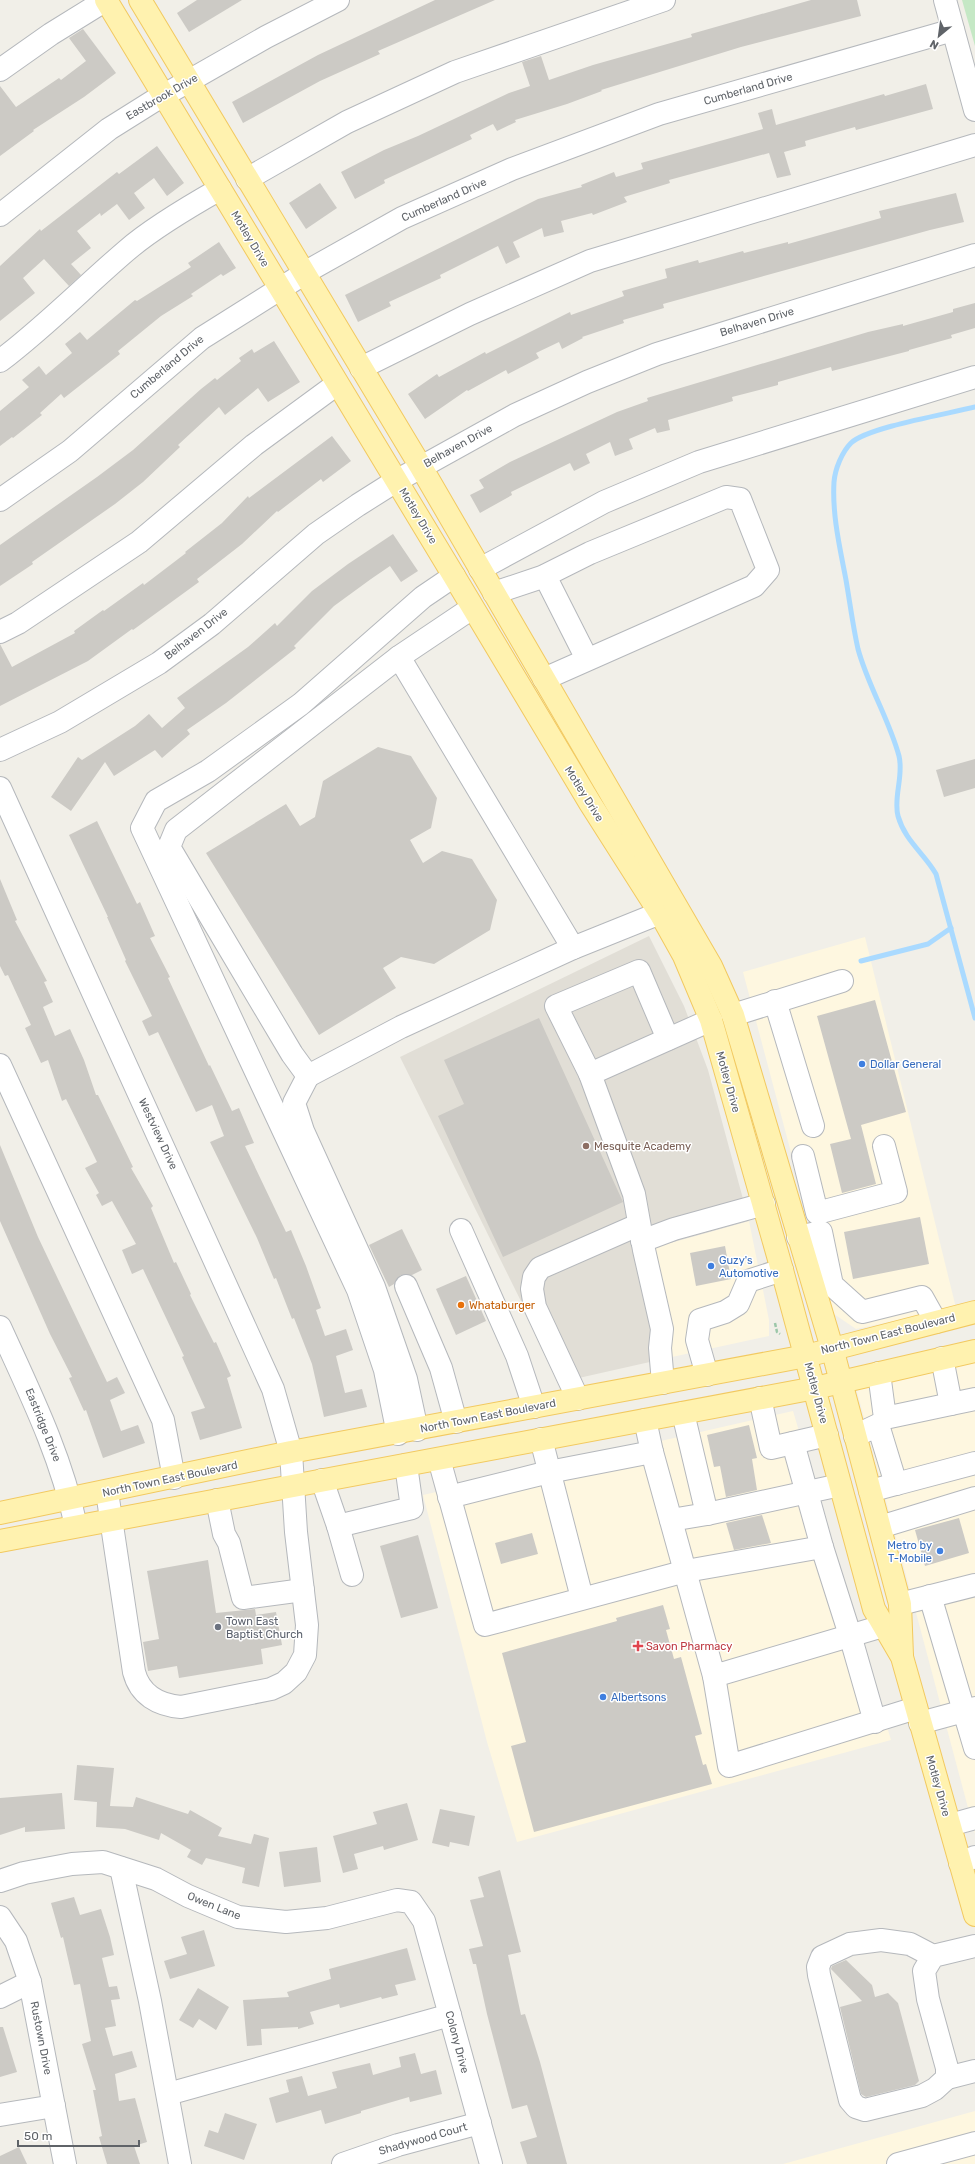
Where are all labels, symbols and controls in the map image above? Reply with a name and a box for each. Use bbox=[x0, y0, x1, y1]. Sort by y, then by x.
north arrow bbox=[919, 16, 959, 56]
text: N bbox=[928, 37, 941, 52]
street label: Cumberland Drive bbox=[702, 70, 794, 108]
street label: Eastbrook Drive bbox=[124, 71, 200, 123]
street label: Cumberland Drive bbox=[399, 175, 489, 225]
street label: Motley Drive bbox=[228, 209, 272, 269]
street label: Belhaven Drive bbox=[718, 305, 796, 339]
street label: Cumberland Drive bbox=[128, 333, 206, 401]
street label: Belhaven Drive bbox=[421, 422, 495, 470]
street label: Motley Drive bbox=[396, 486, 440, 546]
street label: Belhaven Drive bbox=[162, 605, 230, 663]
street label: Motley Drive bbox=[562, 764, 606, 824]
street label: Motley Drive bbox=[713, 1050, 743, 1114]
place label: Dollar General bbox=[870, 1058, 941, 1071]
marker: Dollar General bbox=[857, 1059, 867, 1069]
street label: Westview Drive bbox=[136, 1096, 180, 1172]
place label: Mesquite Academy bbox=[594, 1140, 691, 1153]
marker: Mesquite Academy bbox=[581, 1141, 591, 1151]
place label: Guzy's Automotive bbox=[719, 1254, 779, 1280]
marker: Guzy's Automotive bbox=[706, 1261, 716, 1271]
place label: Whataburger bbox=[469, 1299, 536, 1312]
marker: Whataburger bbox=[456, 1300, 466, 1310]
street label: North Town East Boulevard bbox=[819, 1311, 957, 1357]
street label: Motley Drive bbox=[802, 1361, 830, 1425]
street label: Eastridge Drive bbox=[22, 1386, 64, 1464]
street label: North Town East Boulevard bbox=[419, 1396, 557, 1436]
street label: North Town East Boulevard bbox=[101, 1458, 239, 1500]
place label: Metro by T-Mobile bbox=[887, 1539, 932, 1565]
marker: Metro by T-Mobile bbox=[935, 1546, 945, 1556]
place label: Town East Baptist Church bbox=[226, 1615, 303, 1641]
marker: Town East Baptist Church bbox=[213, 1622, 223, 1632]
place label: Savon Pharmacy bbox=[646, 1640, 732, 1653]
marker: Savon Pharmacy bbox=[633, 1641, 643, 1651]
place label: Albertsons bbox=[611, 1691, 667, 1704]
marker: Albertsons bbox=[598, 1692, 608, 1702]
street label: Motley Drive bbox=[923, 1754, 953, 1818]
street label: Owen Lane bbox=[185, 1889, 243, 1923]
street label: Rustown Drive bbox=[28, 2000, 54, 2076]
street label: Colony Drive bbox=[442, 2009, 472, 2075]
street label: Shadywood Court bbox=[377, 2120, 469, 2158]
scale bar bbox=[18, 2122, 139, 2148]
text: 50 m bbox=[24, 2129, 52, 2143]

